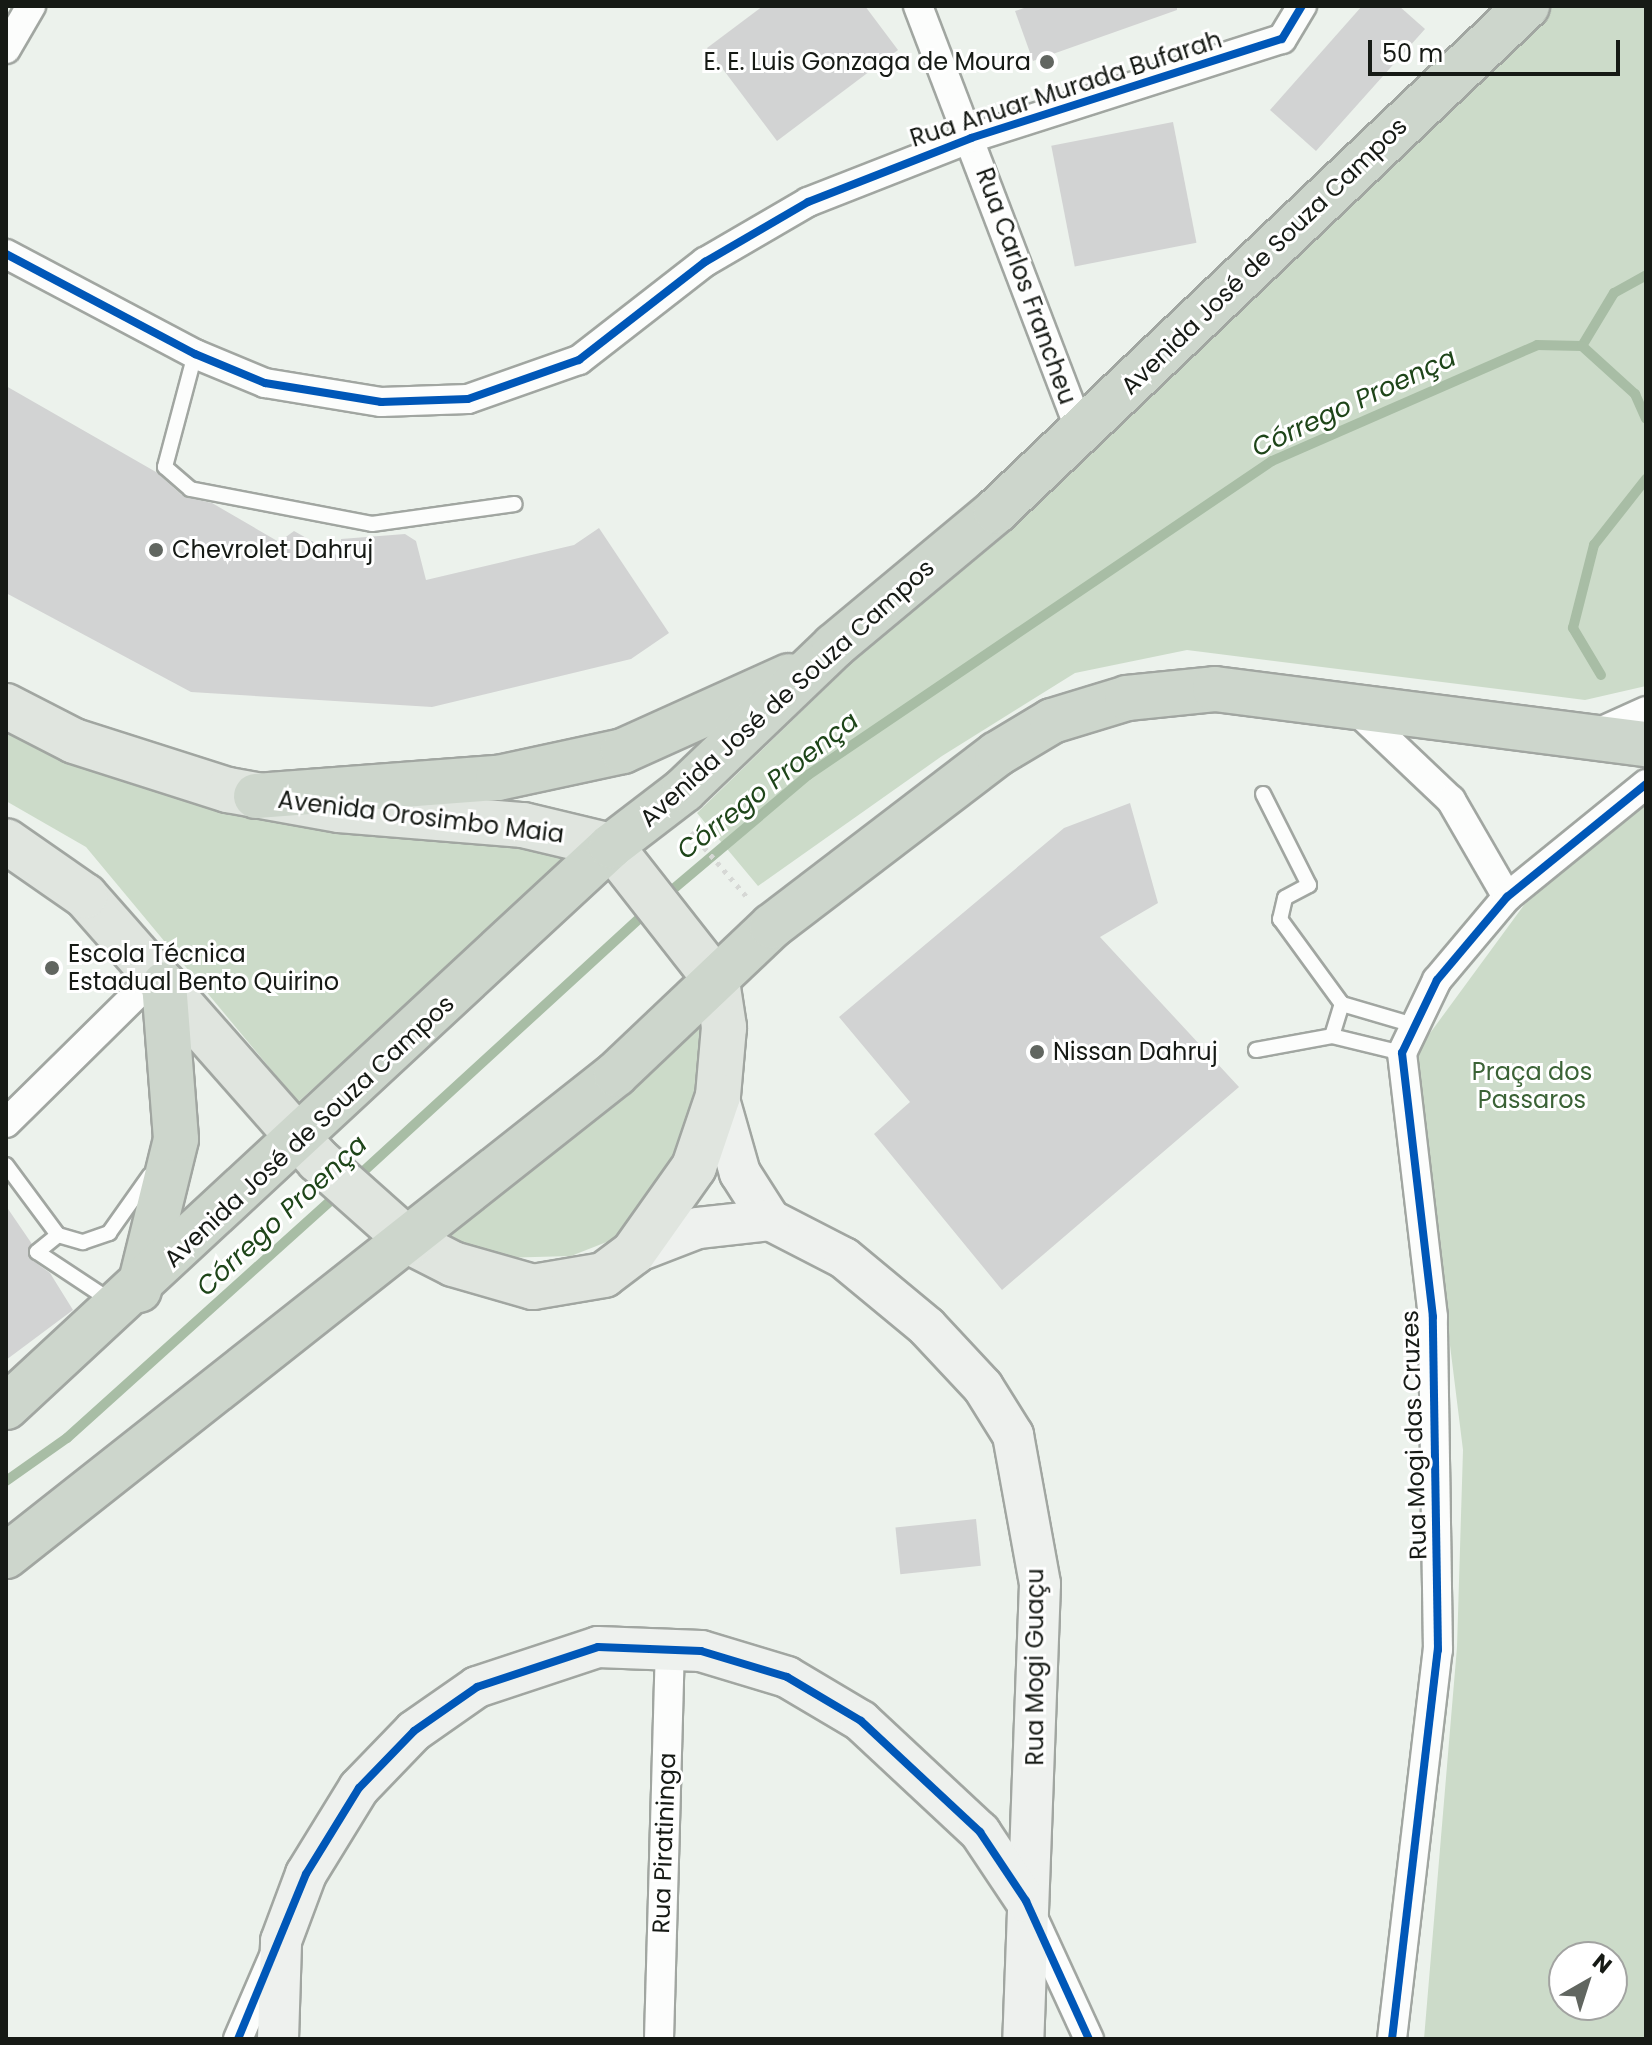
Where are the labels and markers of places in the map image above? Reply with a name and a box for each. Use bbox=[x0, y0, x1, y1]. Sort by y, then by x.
place label: E. E. Luis Gonzaga de Moura bbox=[703, 48, 1031, 76]
marker: E. E. Luis Gonzaga de Moura bbox=[1038, 53, 1056, 71]
place label: Chevrolet Dahruj bbox=[172, 536, 373, 564]
marker: Chevrolet Dahruj bbox=[147, 541, 165, 559]
place label: Escola Técnica Estadual Bento Quirino bbox=[68, 940, 339, 996]
marker: Escola Técnica Estadual Bento Quirino bbox=[43, 959, 61, 977]
place label: Nissan Dahruj bbox=[1053, 1038, 1218, 1066]
marker: Nissan Dahruj bbox=[1028, 1043, 1046, 1061]

